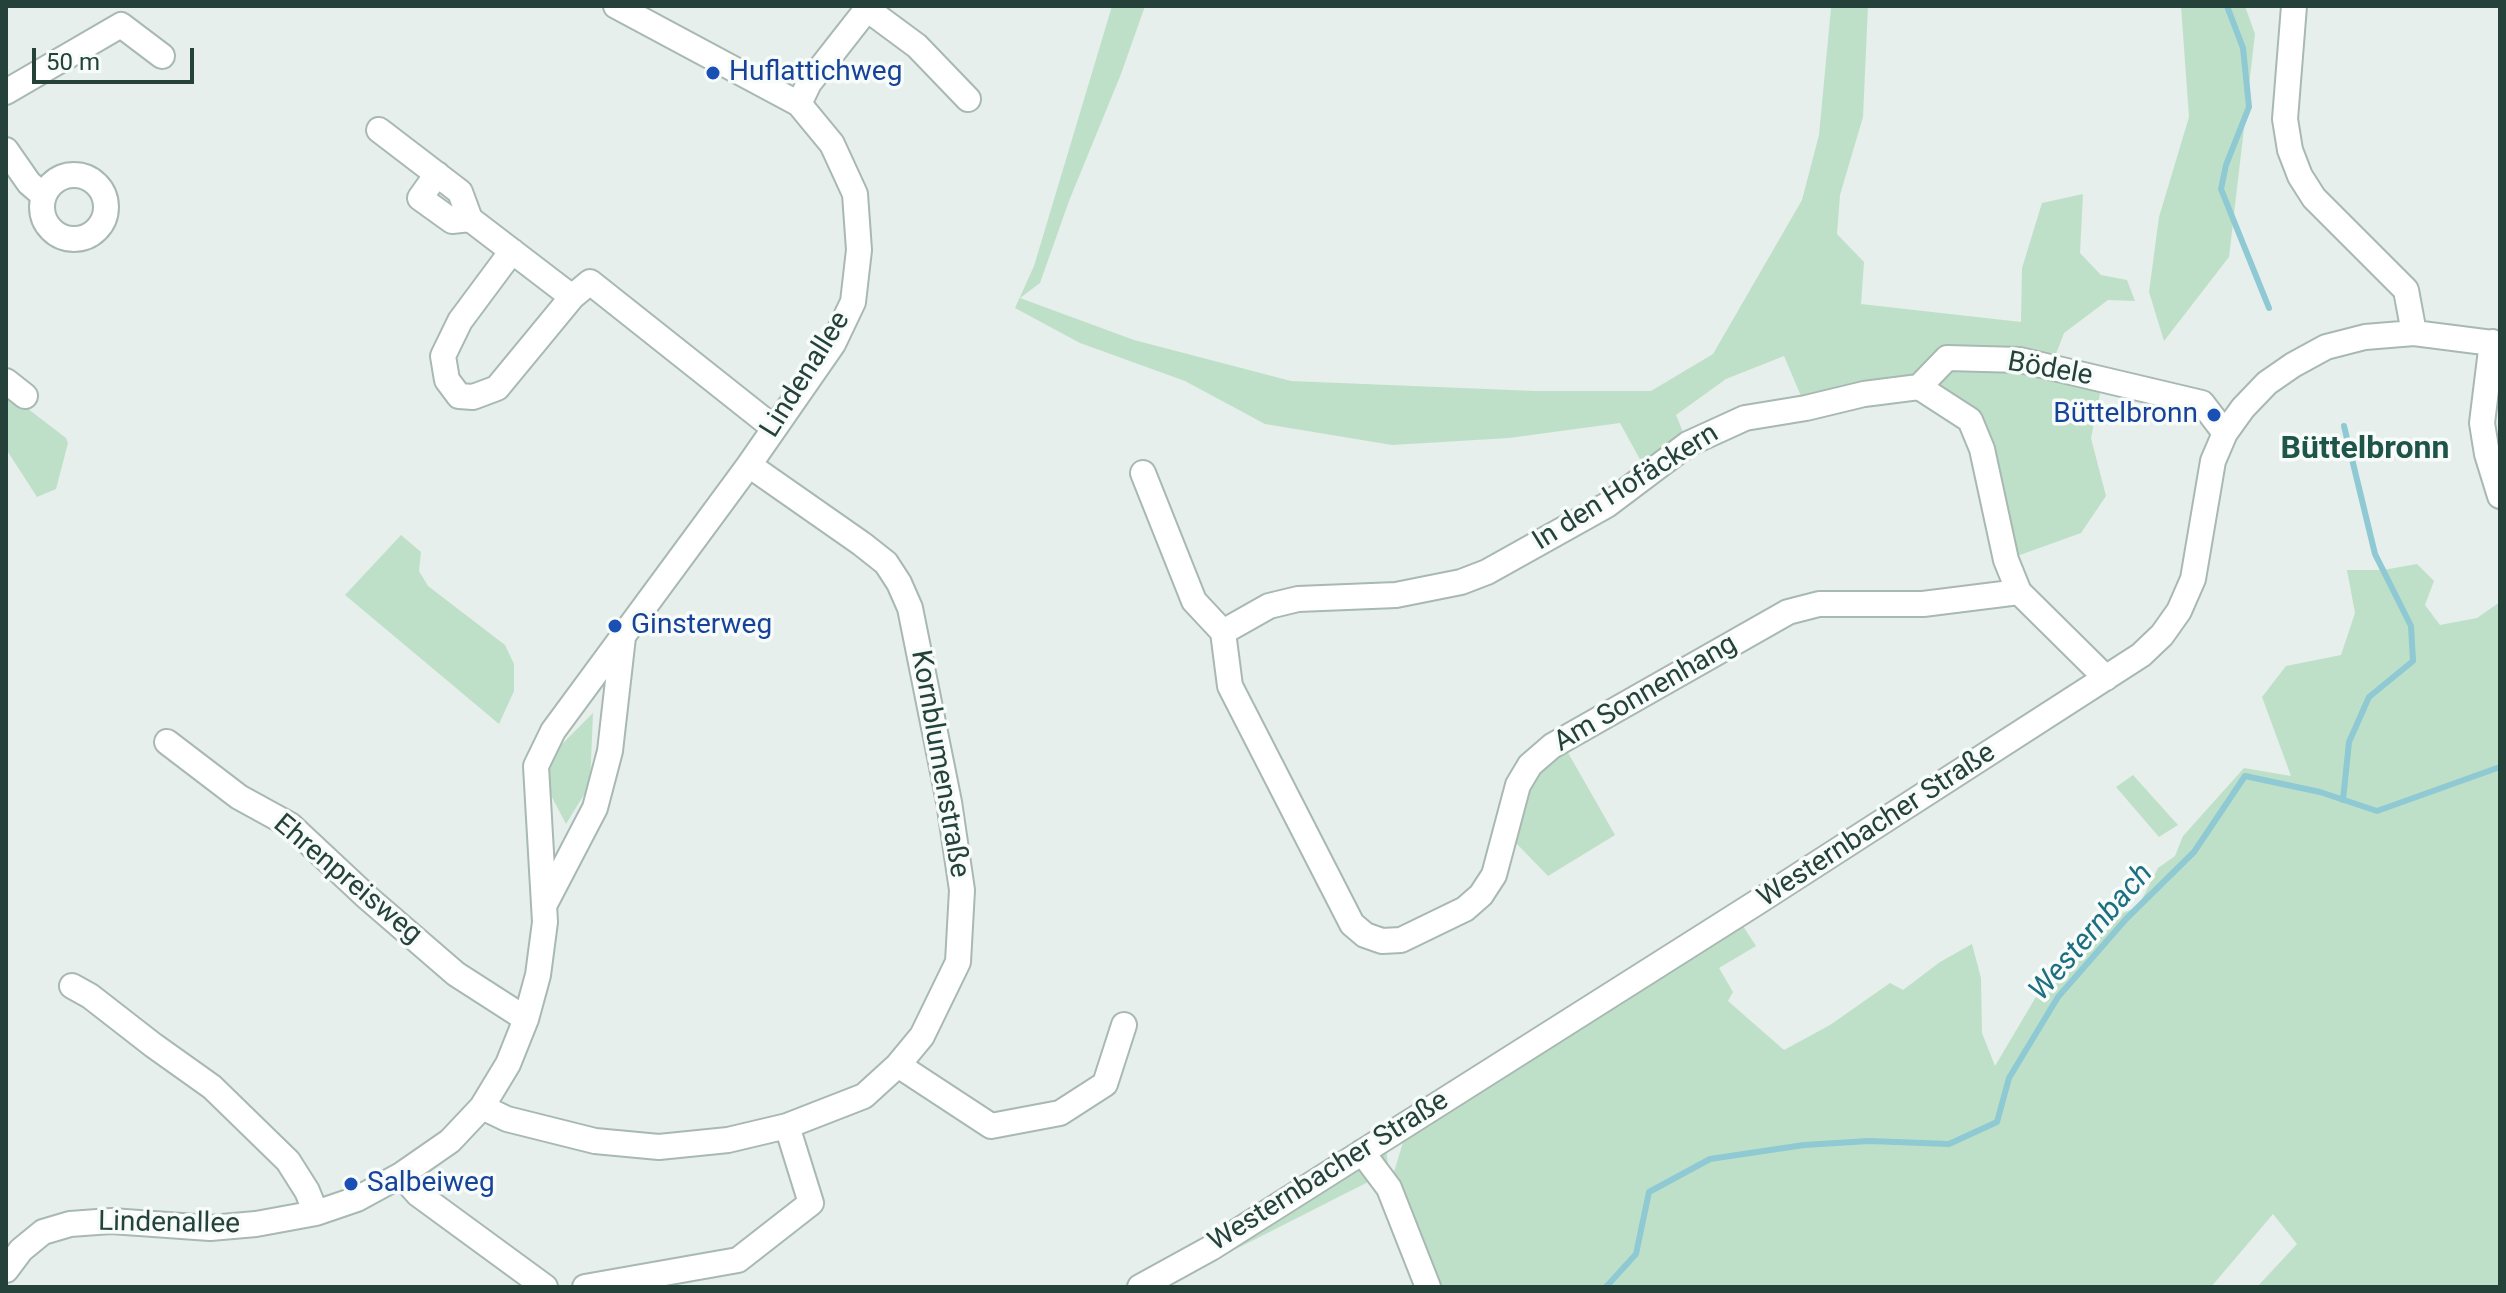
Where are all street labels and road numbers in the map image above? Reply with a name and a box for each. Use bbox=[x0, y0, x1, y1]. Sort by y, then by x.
street label: Lindenallee bbox=[754, 306, 858, 444]
street label: Bödele bbox=[2005, 346, 2095, 394]
street label: In den Hofäckern bbox=[1527, 417, 1725, 559]
street label: Am Sonnenhang bbox=[1549, 628, 1743, 760]
street label: Kornblumenstraße bbox=[902, 648, 976, 880]
street label: Westernbacher Straße bbox=[1752, 737, 2002, 915]
street label: Ehrenpreisweg bbox=[266, 808, 428, 952]
street label: Westernbacher Straße bbox=[1203, 1085, 1455, 1259]
street label: Lindenallee bbox=[98, 1206, 240, 1242]

